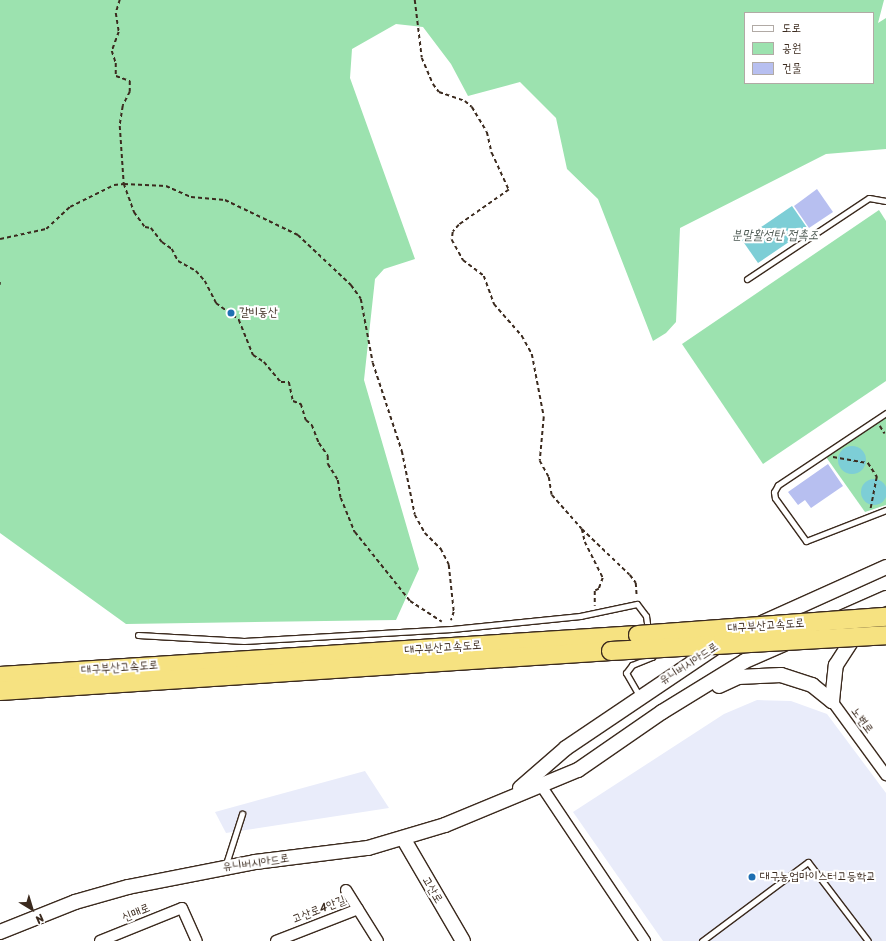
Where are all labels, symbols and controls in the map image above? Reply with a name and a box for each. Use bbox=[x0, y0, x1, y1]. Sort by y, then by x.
legend bbox=[744, 12, 874, 84]
text: 도로 bbox=[782, 17, 801, 39]
text: 공원 bbox=[782, 37, 801, 59]
text: 건물 bbox=[782, 57, 801, 79]
water label: 분말활성탄 접촉조 bbox=[731, 227, 819, 243]
place label: 갈비동산 bbox=[239, 306, 278, 320]
marker: 갈비동산 bbox=[226, 308, 236, 318]
street label: 대구부산고속도로 bbox=[727, 616, 805, 636]
street label: 대구부산고속도로 bbox=[404, 638, 482, 658]
street label: 유니버시아드로 bbox=[657, 640, 721, 688]
street label: 대구부산고속도로 bbox=[81, 658, 159, 678]
street label: 노변로 bbox=[848, 705, 876, 737]
street label: 유니버시아드로 bbox=[222, 851, 290, 875]
place label: 대구농업마이스터고등학교 bbox=[760, 870, 876, 884]
marker: 대구농업마이스터고등학교 bbox=[747, 872, 757, 882]
street label: 고산로 bbox=[418, 874, 446, 906]
north arrow bbox=[12, 889, 52, 929]
street label: 고산로4안길 bbox=[290, 893, 348, 927]
street label: 신매로 bbox=[120, 901, 152, 925]
text: N bbox=[31, 909, 49, 929]

